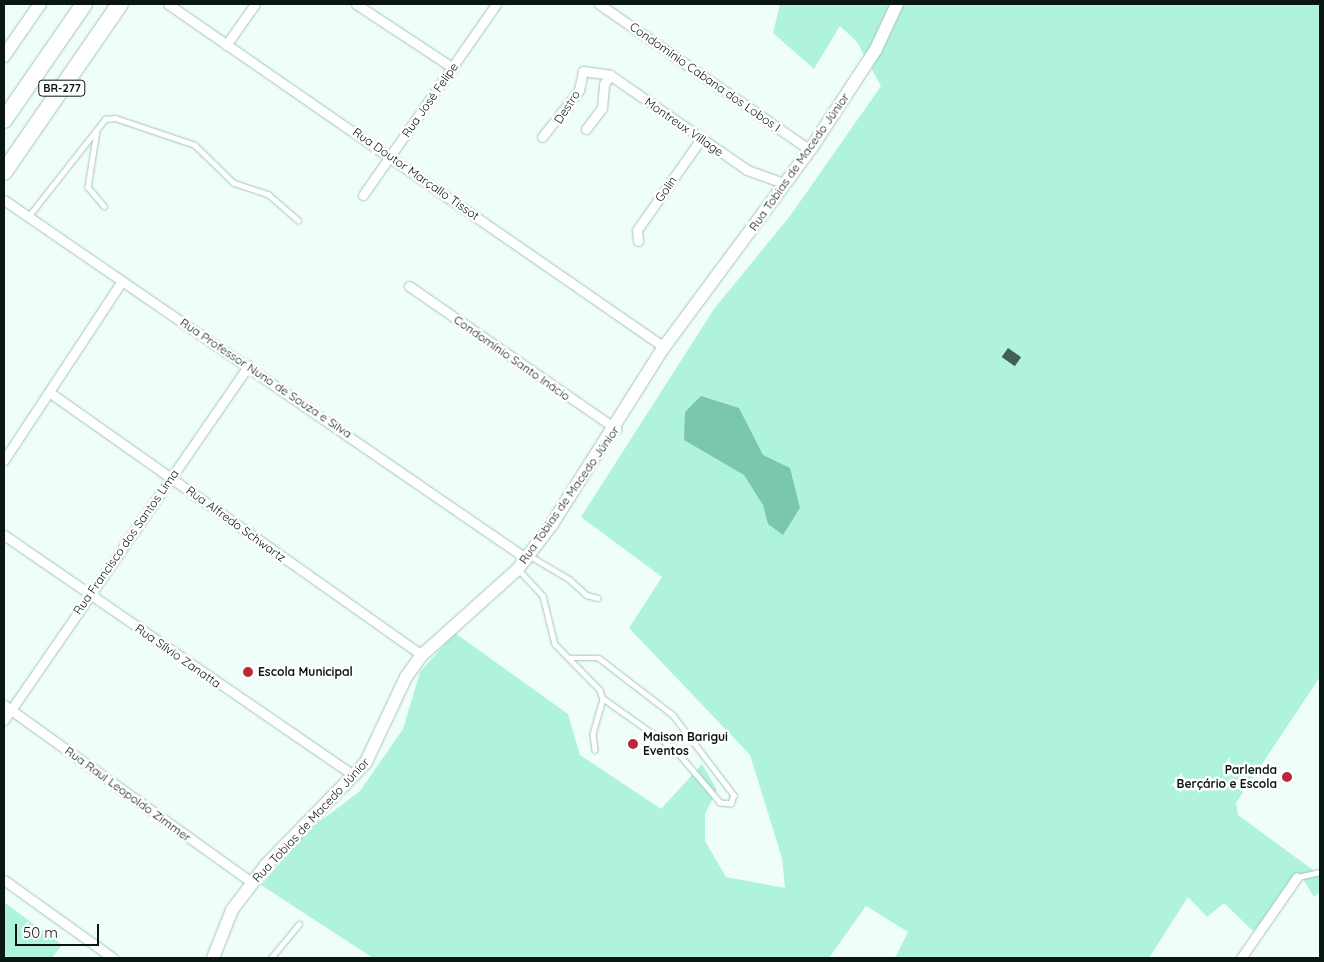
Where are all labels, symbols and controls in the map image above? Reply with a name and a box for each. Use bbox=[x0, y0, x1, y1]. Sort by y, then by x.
street label: Condomínio Cabana dos Lobos I bbox=[627, 19, 783, 135]
street label: Rua José Felipe bbox=[399, 60, 461, 140]
road number: BR-277 bbox=[38, 80, 86, 96]
street label: Destro bbox=[551, 88, 583, 126]
street label: Rua Tobias de Macedo Júnior bbox=[746, 90, 852, 234]
street label: Montreux Village bbox=[642, 95, 726, 159]
street label: Rua Doutor Marçallo Tissot bbox=[350, 125, 482, 223]
street label: Golin bbox=[652, 173, 680, 205]
street label: Condomínio Santo Inácio bbox=[451, 312, 573, 404]
street label: Rua Professor Nuno de Souza e Silva bbox=[177, 315, 355, 441]
street label: Rua Tobias de Macedo Júnior bbox=[516, 423, 622, 567]
street label: Rua Francisco dos Santos Lima bbox=[70, 467, 182, 617]
street label: Rua Alfredo Schwartz bbox=[183, 483, 289, 565]
street label: Rua Sílvio Zanatta bbox=[132, 621, 224, 691]
place label: Escola Municipal bbox=[258, 665, 353, 679]
marker: Escola Municipal bbox=[242, 666, 254, 678]
place label: Maison Barigui Eventos bbox=[643, 730, 728, 758]
marker: Maison Barigui Eventos bbox=[627, 738, 639, 750]
street label: Rua Raul Leopoldo Zimmer bbox=[62, 743, 194, 845]
street label: Rua Tobias de Macedo Júnior bbox=[250, 755, 372, 885]
place label: Parlenda Berçário e Escola bbox=[1177, 763, 1277, 791]
marker: Parlenda Berçário e Escola bbox=[1281, 771, 1293, 783]
scale bar bbox=[18, 914, 101, 946]
text: 50 m bbox=[23, 923, 58, 942]

